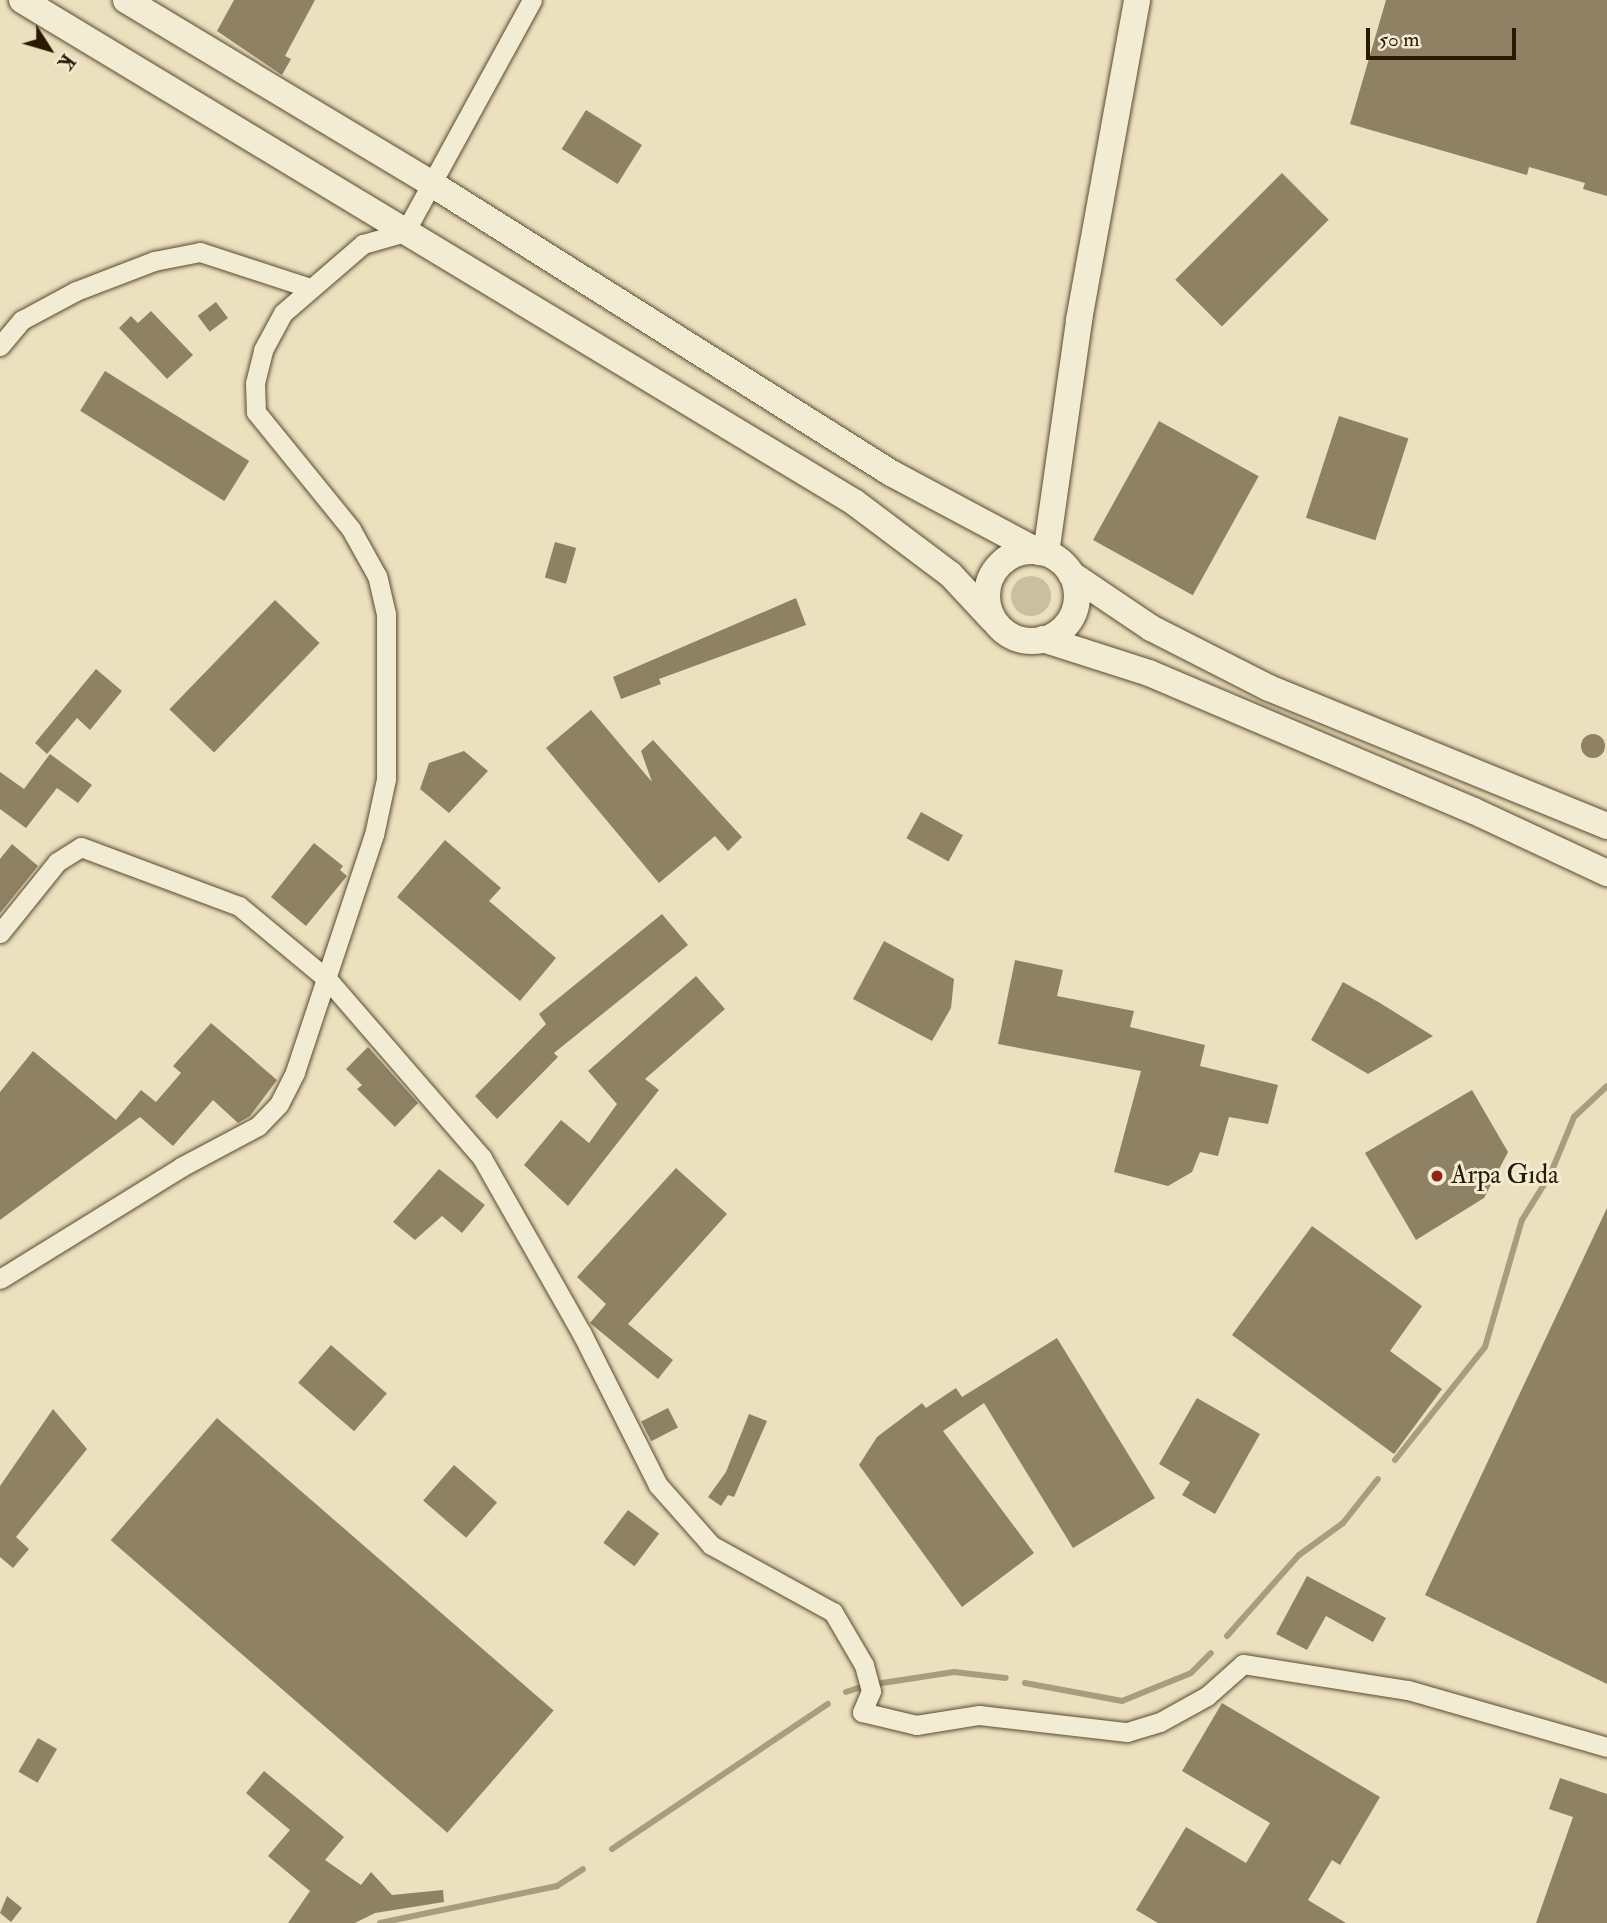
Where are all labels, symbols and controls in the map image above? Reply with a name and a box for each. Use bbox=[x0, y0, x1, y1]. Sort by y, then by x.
north arrow bbox=[14, 14, 84, 84]
scale bar bbox=[1369, 14, 1520, 58]
text: 50 m bbox=[1379, 26, 1420, 53]
text: K bbox=[52, 49, 79, 74]
place label: Arpa Gıda bbox=[1451, 1160, 1559, 1192]
marker: Arpa Gıda bbox=[1429, 1168, 1445, 1184]

